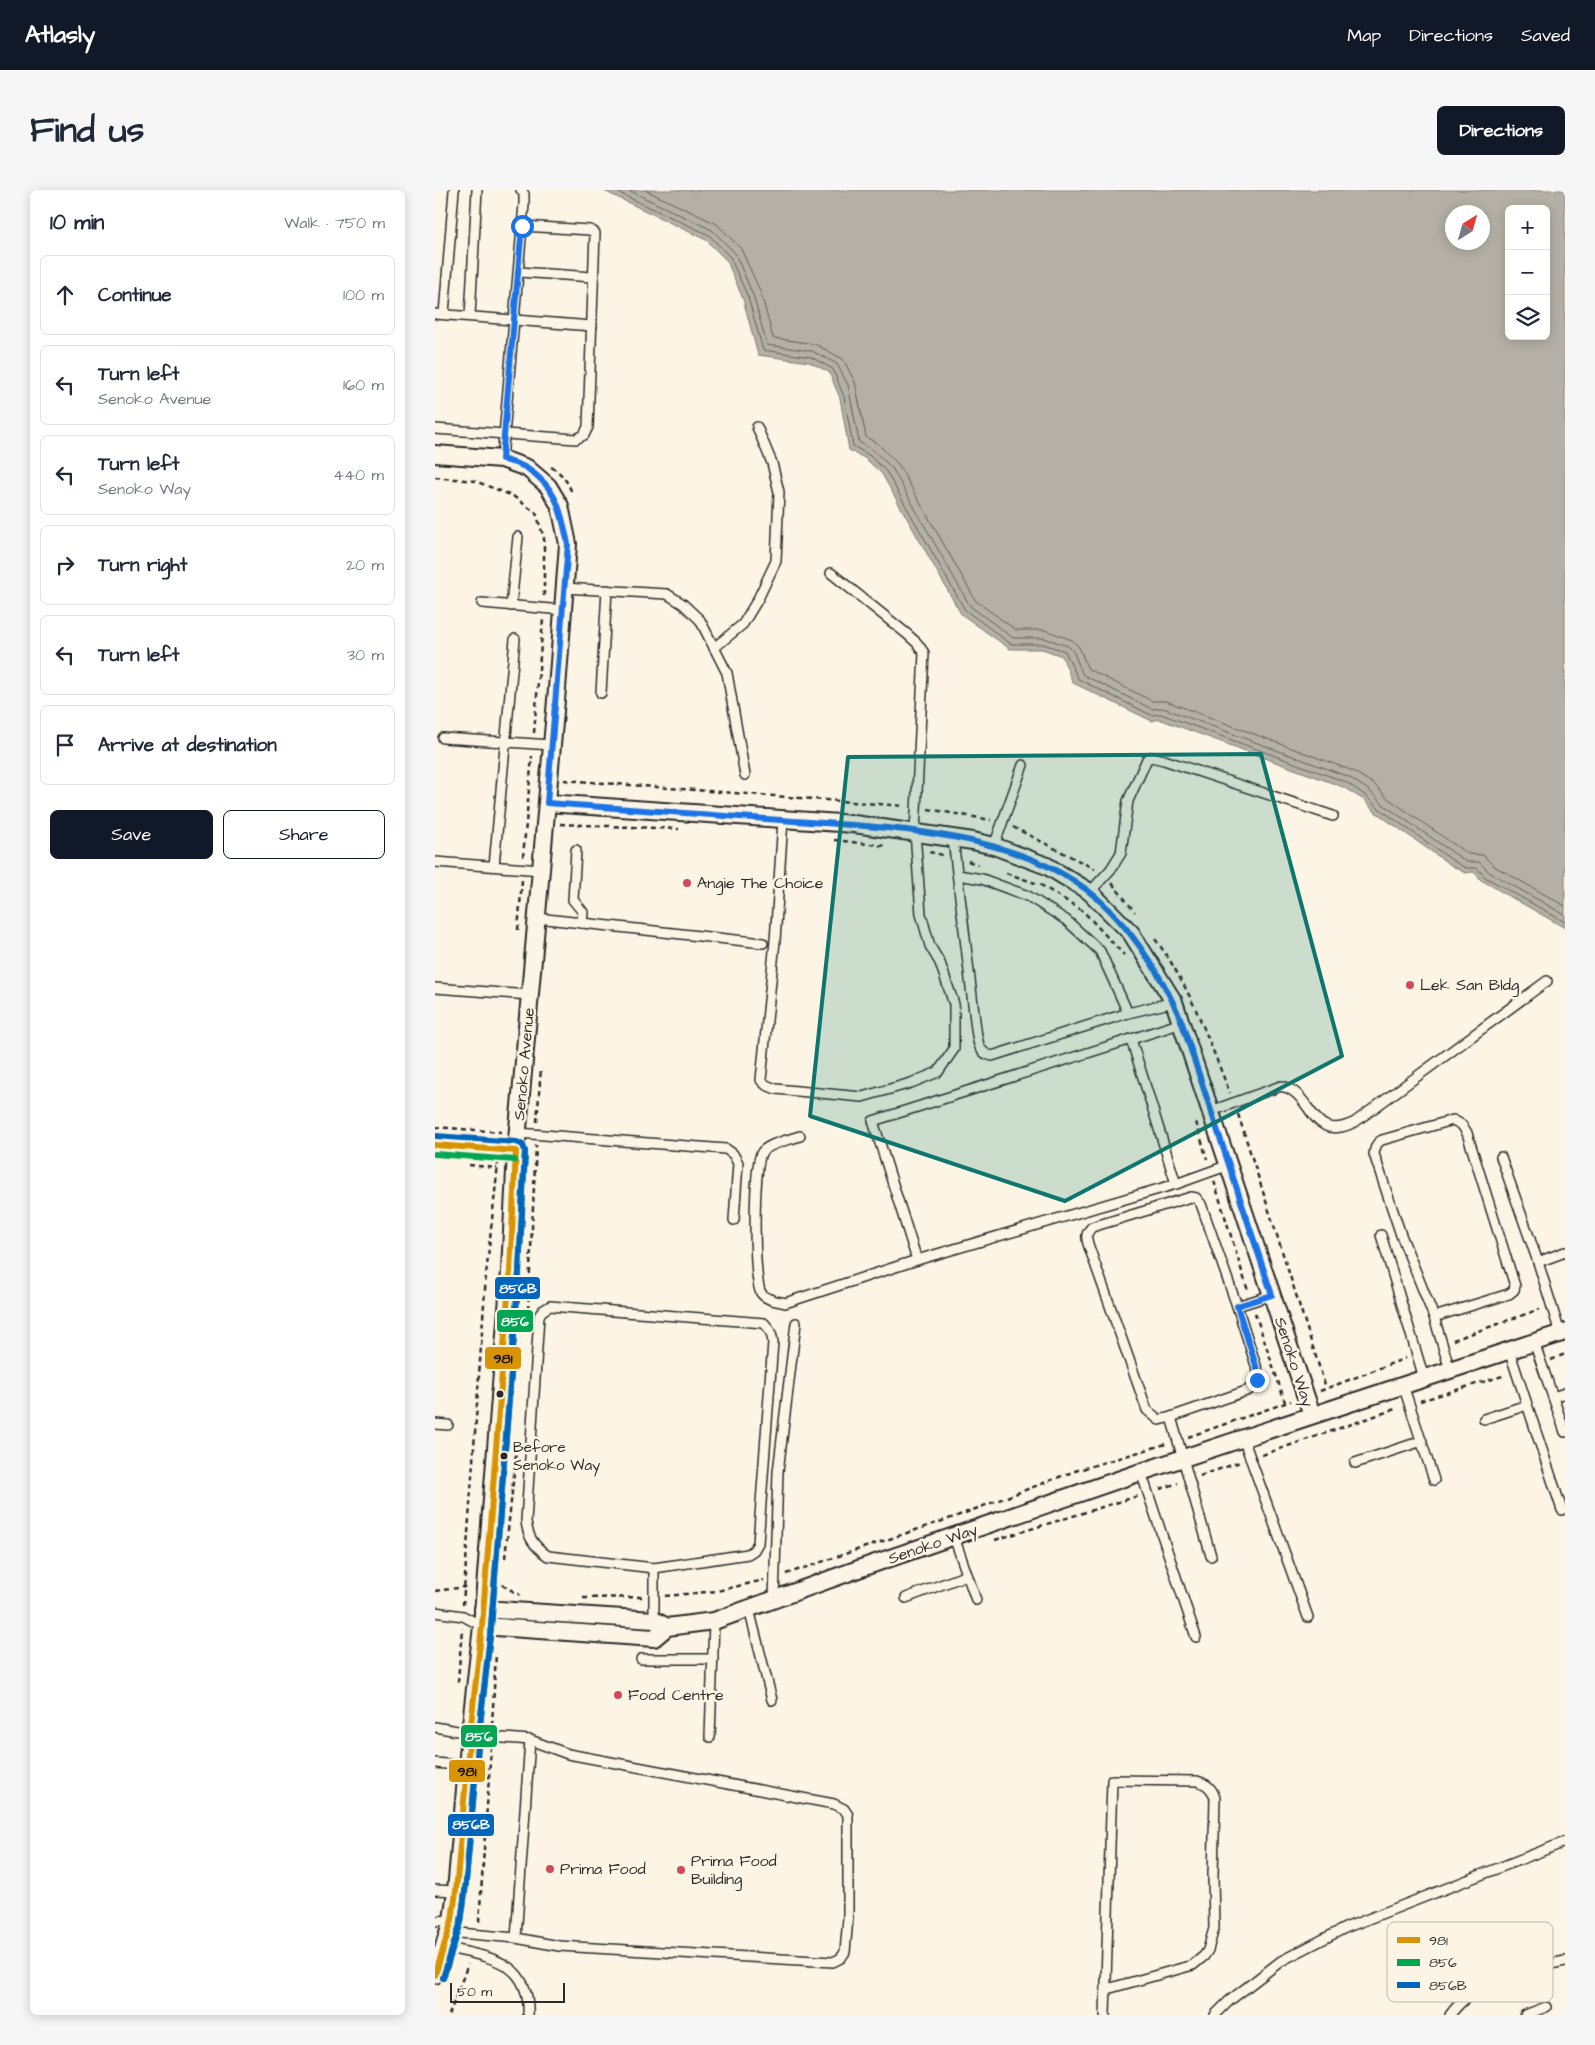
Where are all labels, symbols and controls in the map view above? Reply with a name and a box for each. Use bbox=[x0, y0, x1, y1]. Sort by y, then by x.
text: Atlasly bbox=[25, 18, 95, 52]
text: Map bbox=[1347, 23, 1381, 48]
text: Directions bbox=[1409, 23, 1493, 48]
text: Saved bbox=[1521, 23, 1570, 48]
text: Find us bbox=[30, 106, 144, 155]
button: Directions bbox=[1437, 106, 1565, 155]
north arrow bbox=[1445, 205, 1490, 250]
map controls bbox=[1505, 205, 1550, 340]
button: + bbox=[1505, 205, 1550, 250]
text: 10 min bbox=[50, 208, 104, 237]
text: Walk · 750 m bbox=[284, 212, 385, 234]
route start bbox=[511, 215, 534, 238]
button: − bbox=[1505, 250, 1550, 295]
icon: ahead bbox=[51, 281, 79, 309]
text: Continue bbox=[98, 282, 172, 309]
text: 100 m bbox=[343, 284, 384, 306]
button: layers bbox=[1505, 295, 1550, 340]
text: Turn left bbox=[98, 361, 179, 388]
icon: left bbox=[51, 371, 79, 399]
text: 160 m bbox=[343, 374, 384, 396]
text: Senoko Avenue bbox=[98, 388, 211, 410]
text: Turn left bbox=[98, 451, 179, 478]
icon: left bbox=[51, 461, 79, 489]
text: 440 m bbox=[333, 464, 384, 486]
text: Senoko Way bbox=[98, 478, 191, 500]
icon: right bbox=[51, 551, 79, 579]
text: Turn right bbox=[98, 552, 187, 579]
text: 20 m bbox=[346, 554, 384, 576]
icon: left bbox=[51, 641, 79, 669]
text: Turn left bbox=[98, 642, 179, 669]
text: 30 m bbox=[347, 644, 384, 666]
icon: arrive bbox=[51, 731, 79, 759]
text: Arrive at destination bbox=[98, 732, 277, 759]
button: Save bbox=[50, 810, 213, 859]
button: Share bbox=[223, 810, 385, 859]
place label: Angie The Choice bbox=[697, 872, 824, 895]
marker: Angie The Choice bbox=[681, 877, 693, 889]
place label: Lek San Bldg bbox=[1420, 974, 1519, 997]
marker: Lek San Bldg bbox=[1404, 979, 1416, 991]
street label: Senoko Avenue bbox=[508, 1006, 540, 1121]
line badge: 856B bbox=[494, 1276, 541, 1300]
text: 856B bbox=[499, 1279, 537, 1299]
line badge: 856 bbox=[496, 1309, 534, 1333]
text: 856 bbox=[501, 1312, 529, 1332]
street label: Senoko Way bbox=[1268, 1314, 1319, 1410]
line badge: 981 bbox=[484, 1346, 522, 1370]
text: 981 bbox=[494, 1349, 513, 1369]
route end bbox=[1246, 1369, 1269, 1392]
unlabelled marker bbox=[495, 1389, 505, 1399]
place label: Before Senoko Way bbox=[513, 1437, 600, 1477]
marker: Before Senoko Way bbox=[499, 1451, 509, 1461]
street label: Senoko Way bbox=[885, 1518, 981, 1571]
place label: Food Centre bbox=[628, 1684, 724, 1706]
marker: Food Centre bbox=[612, 1689, 624, 1701]
line badge: 856 bbox=[460, 1724, 498, 1748]
text: 856 bbox=[465, 1727, 493, 1747]
line badge: 981 bbox=[448, 1759, 486, 1783]
text: 981 bbox=[458, 1762, 477, 1782]
line badge: 856B bbox=[447, 1813, 495, 1837]
text: 856B bbox=[452, 1815, 490, 1835]
place label: Prima Food Building bbox=[691, 1850, 777, 1891]
place label: Prima Food bbox=[560, 1858, 646, 1880]
marker: Prima Food bbox=[544, 1863, 556, 1875]
marker: Prima Food Building bbox=[675, 1864, 687, 1876]
legend bbox=[1387, 1922, 1553, 2002]
text: 981 bbox=[1429, 1931, 1448, 1951]
text: 856 bbox=[1429, 1953, 1457, 1973]
text: 856B bbox=[1429, 1976, 1467, 1996]
scale bar bbox=[450, 1980, 565, 2003]
text: 50 m bbox=[457, 1982, 492, 2002]

